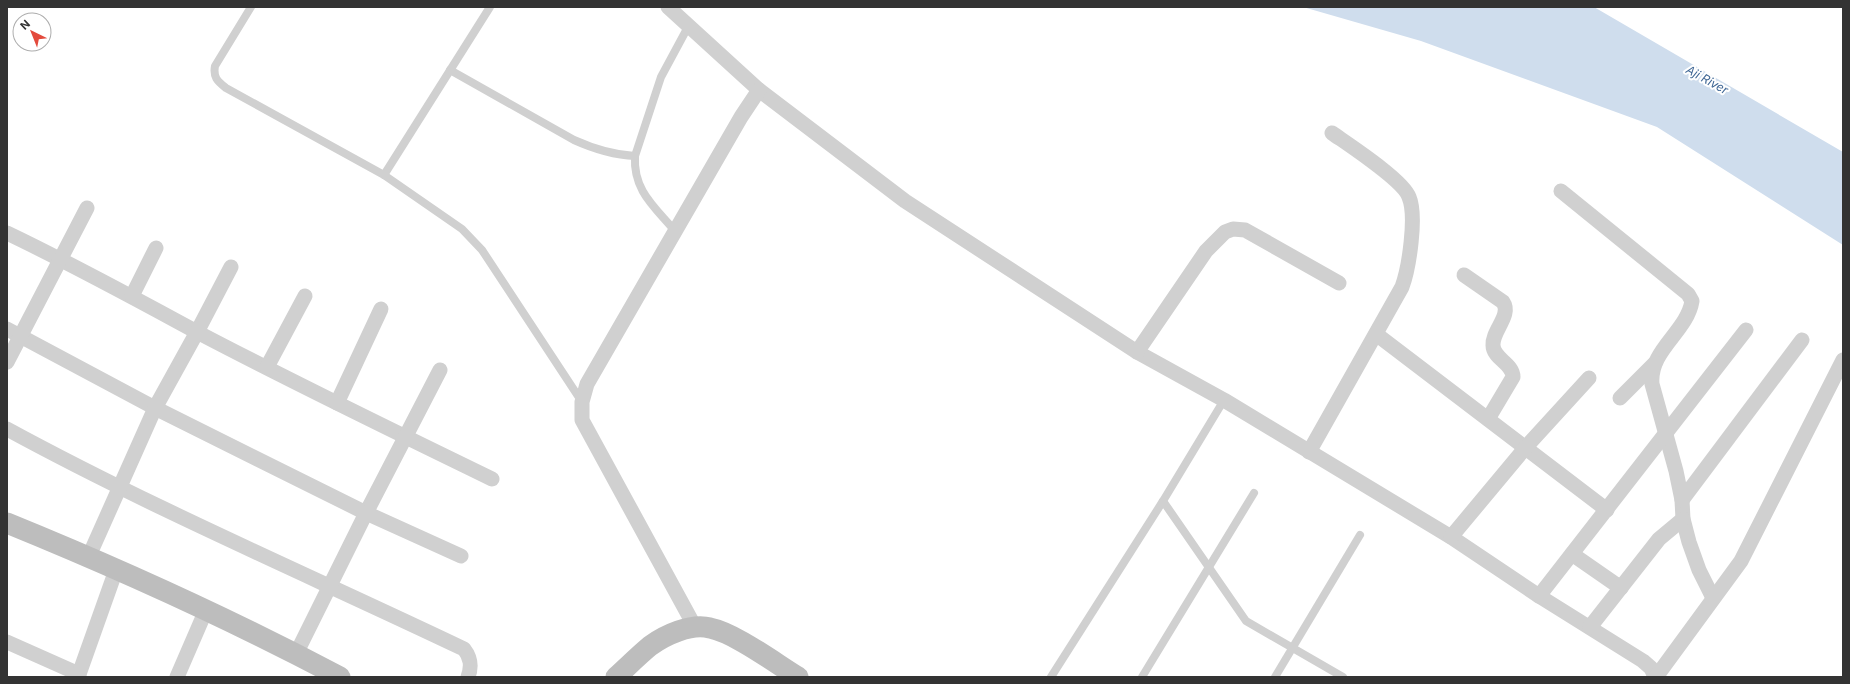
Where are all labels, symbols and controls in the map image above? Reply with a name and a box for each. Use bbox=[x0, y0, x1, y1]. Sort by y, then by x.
north arrow bbox=[12, 12, 52, 52]
text: N bbox=[17, 17, 33, 33]
water label: Aji River bbox=[1683, 61, 1731, 98]

